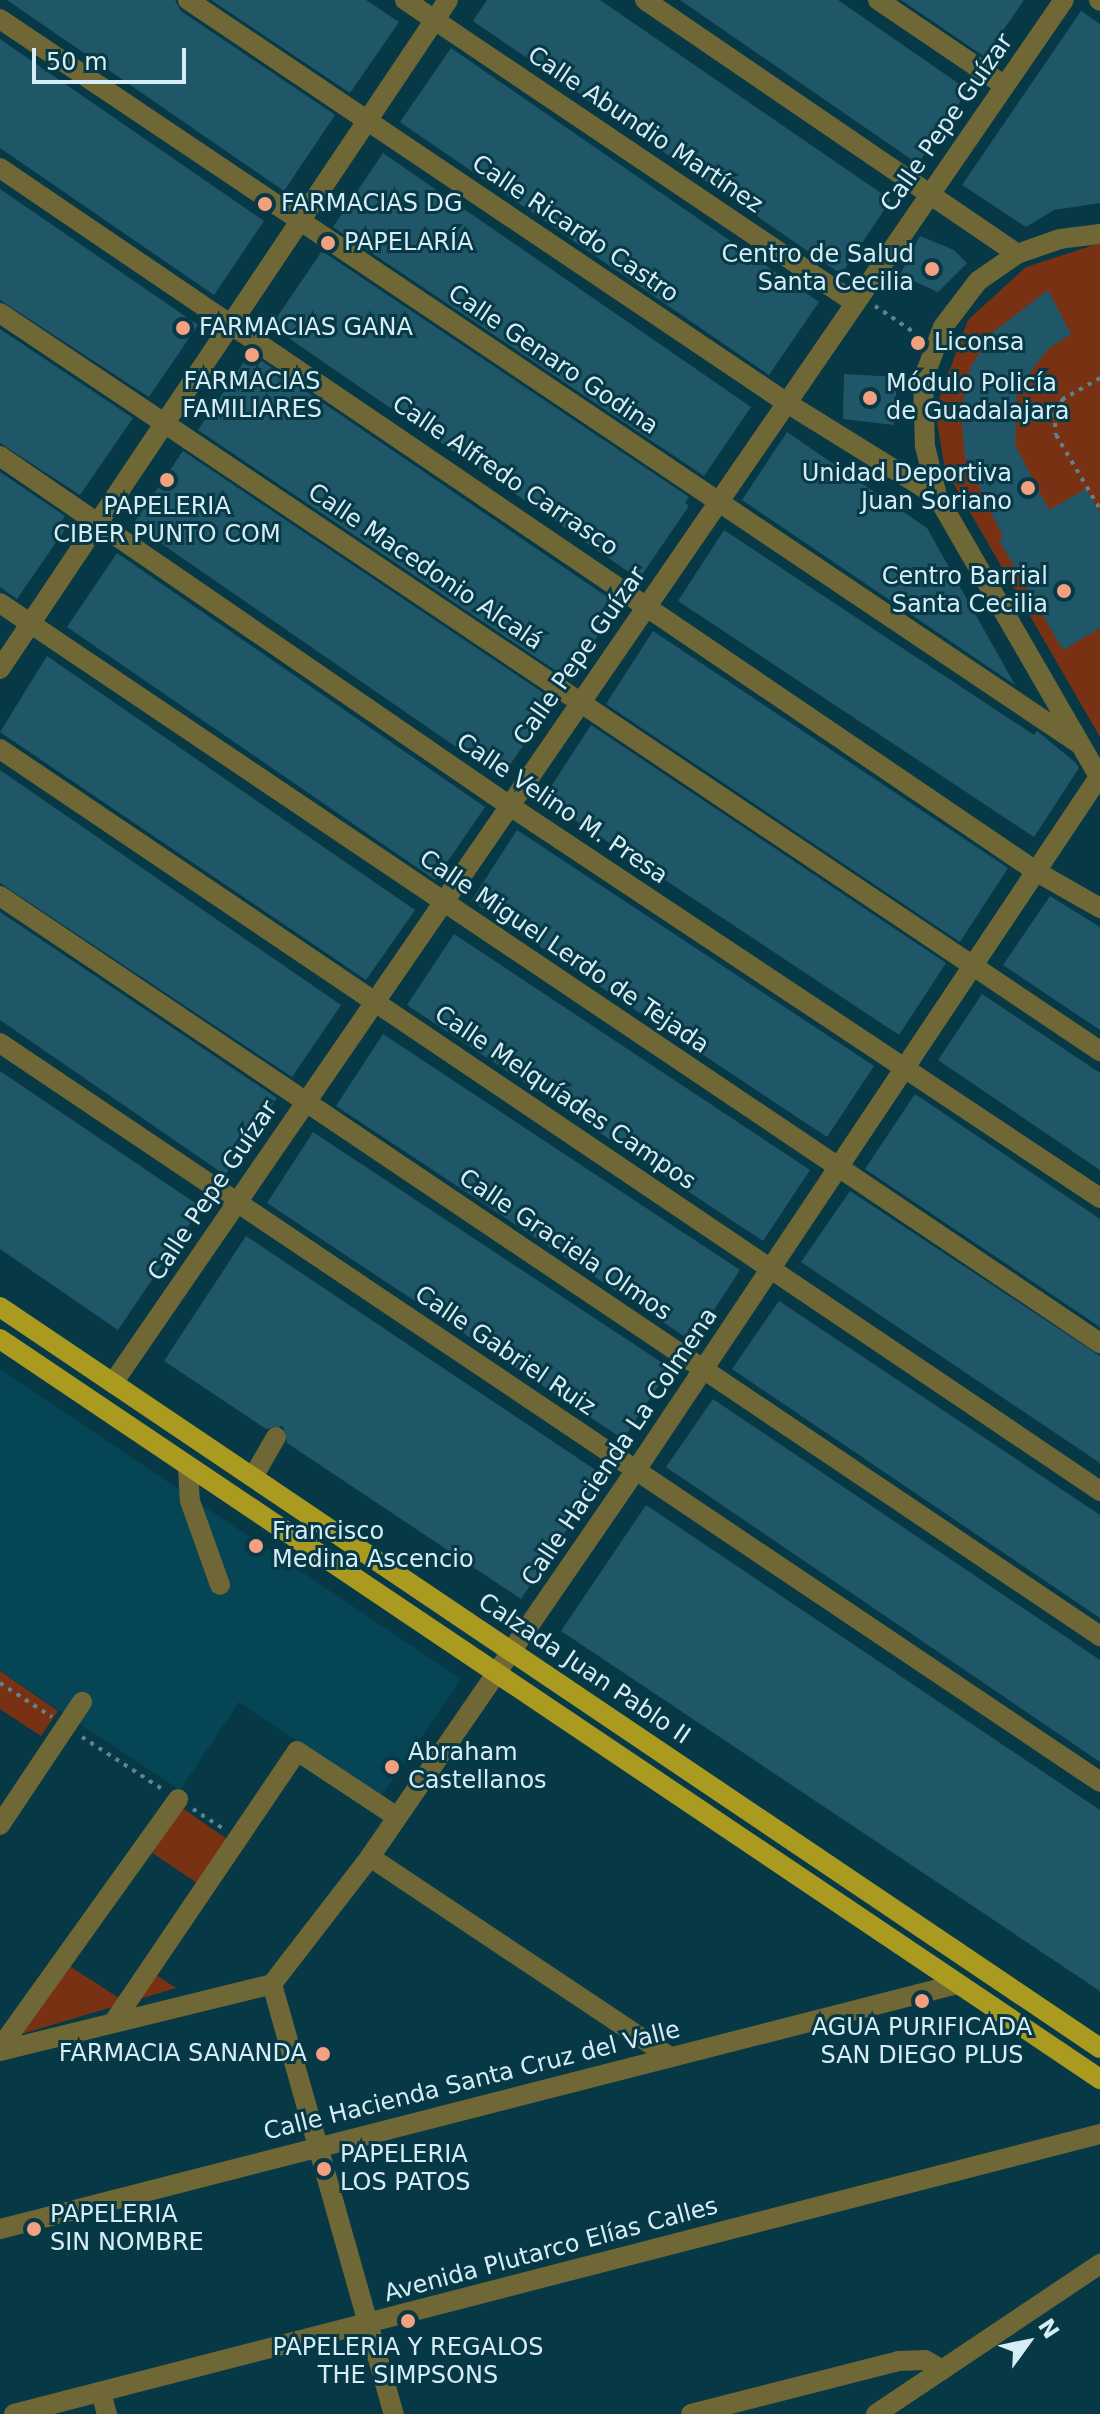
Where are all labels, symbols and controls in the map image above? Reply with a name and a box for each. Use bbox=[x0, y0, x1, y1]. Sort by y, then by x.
street label: Calle Pepe Guízar bbox=[875, 28, 1019, 218]
scale bar bbox=[36, 32, 190, 82]
street label: Calle Abundio Martínez bbox=[522, 40, 768, 220]
text: 50 m bbox=[46, 48, 108, 76]
street label: Calle Ricardo Castro bbox=[466, 149, 684, 309]
place label: FARMACIAS DG bbox=[281, 190, 463, 218]
marker: FARMACIAS DG bbox=[256, 195, 274, 213]
place label: PAPELARÍA bbox=[344, 229, 474, 257]
marker: PAPELARÍA bbox=[319, 234, 337, 252]
place label: Centro de Salud Santa Cecilia bbox=[722, 241, 914, 297]
marker: Centro de Salud Santa Cecilia bbox=[921, 258, 943, 280]
street label: Calle Genaro Godina bbox=[442, 279, 664, 441]
place label: FARMACIAS GANA bbox=[199, 314, 413, 342]
marker: FARMACIAS GANA bbox=[174, 319, 192, 337]
place label: Liconsa bbox=[934, 329, 1024, 357]
marker: Liconsa bbox=[909, 334, 927, 352]
marker: FARMACIAS FAMILIARES bbox=[243, 346, 261, 364]
place label: FARMACIAS FAMILIARES bbox=[182, 368, 322, 424]
place label: Módulo Policía de Guadalajara bbox=[886, 370, 1069, 426]
marker: Módulo Policía de Guadalajara bbox=[861, 389, 879, 407]
street label: Calle Alfredo Carrasco bbox=[387, 390, 623, 562]
place label: Unidad Deportiva Juan Soriano bbox=[802, 460, 1012, 516]
marker: PAPELERIA CIBER PUNTO COM bbox=[158, 471, 176, 489]
street label: Calle Macedonio Alcalá bbox=[302, 478, 548, 656]
marker: Unidad Deportiva Juan Soriano bbox=[1019, 479, 1037, 497]
place label: PAPELERIA CIBER PUNTO COM bbox=[53, 493, 281, 549]
street label: Calle Pepe Guízar bbox=[508, 561, 652, 751]
place label: Centro Barrial Santa Cecilia bbox=[882, 563, 1048, 619]
marker: Centro Barrial Santa Cecilia bbox=[1055, 582, 1073, 600]
street label: Calle Velino M. Presa bbox=[451, 728, 673, 890]
street label: Calle Miguel Lerdo de Tejada bbox=[414, 844, 714, 1060]
street label: Calle Melquíades Campos bbox=[429, 1000, 701, 1196]
street label: Calle Pepe Guízar bbox=[142, 1096, 284, 1286]
street label: Calle Graciela Olmos bbox=[453, 1163, 677, 1327]
street label: Calle Gabriel Ruiz bbox=[409, 1280, 601, 1422]
street label: Calle Hacienda La Colmena bbox=[516, 1302, 724, 1592]
place label: Francisco Medina Ascencio bbox=[272, 1518, 474, 1574]
marker: Francisco Medina Ascencio bbox=[247, 1537, 265, 1555]
street label: Calzada Juan Pablo II bbox=[473, 1587, 695, 1751]
place label: Abraham Castellanos bbox=[408, 1739, 547, 1795]
marker: Abraham Castellanos bbox=[383, 1758, 401, 1776]
marker: AGUA PURIFICADA SAN DIEGO PLUS bbox=[913, 1992, 931, 2010]
place label: AGUA PURIFICADA SAN DIEGO PLUS bbox=[812, 2014, 1032, 2070]
street label: Calle Hacienda Santa Cruz del Valle bbox=[261, 2015, 683, 2147]
place label: FARMACIA SANANDA bbox=[59, 2040, 307, 2068]
marker: FARMACIA SANANDA bbox=[314, 2045, 332, 2063]
place label: PAPELERIA LOS PATOS bbox=[340, 2141, 471, 2197]
marker: PAPELERIA LOS PATOS bbox=[315, 2160, 333, 2178]
street label: Avenida Plutarco Elías Calles bbox=[381, 2192, 721, 2308]
place label: PAPELERIA SIN NOMBRE bbox=[50, 2201, 204, 2257]
marker: PAPELERIA SIN NOMBRE bbox=[25, 2220, 43, 2238]
north arrow bbox=[988, 2302, 1068, 2382]
marker: PAPELERIA Y REGALOS THE SIMPSONS bbox=[399, 2312, 417, 2330]
text: N bbox=[1033, 2314, 1064, 2343]
place label: PAPELERIA Y REGALOS THE SIMPSONS bbox=[272, 2334, 544, 2390]

